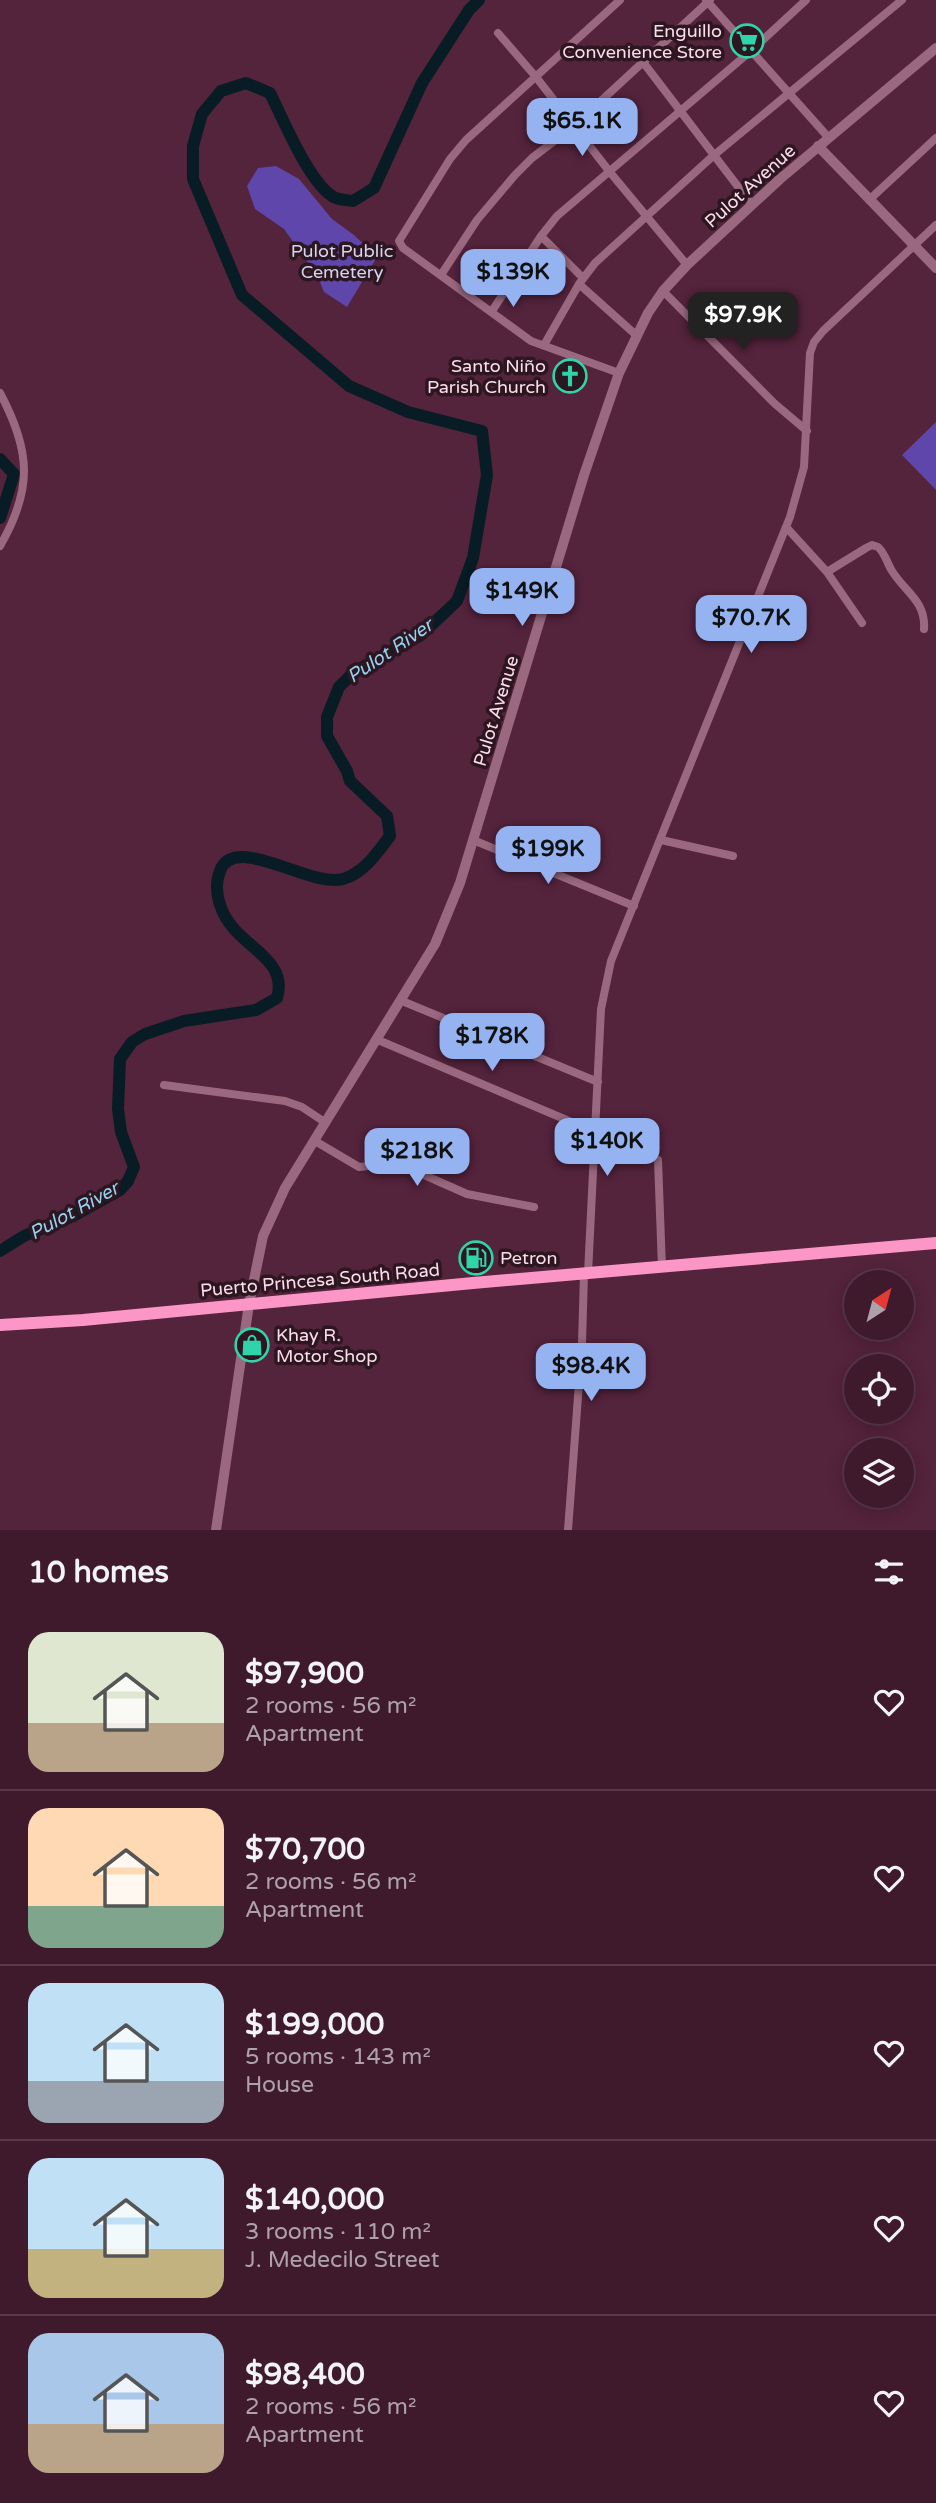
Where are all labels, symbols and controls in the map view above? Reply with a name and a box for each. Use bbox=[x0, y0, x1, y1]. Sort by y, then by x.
place label: Enguillo Convenience Store bbox=[562, 20, 722, 63]
supermarket icon: Enguillo Convenience Store bbox=[728, 22, 766, 60]
pin: $65.1K bbox=[525, 99, 639, 158]
text: $65.1K bbox=[543, 107, 621, 135]
street label: Pulot Avenue bbox=[700, 140, 800, 232]
park label: Pulot Public Cemetery bbox=[291, 240, 393, 283]
pin: $139K bbox=[464, 250, 562, 309]
text: $139K bbox=[477, 258, 549, 286]
pin: $97.9K bbox=[686, 292, 800, 352]
text: $97.9K bbox=[704, 301, 782, 329]
place label: Santo Niño Parish Church bbox=[427, 355, 546, 398]
church icon: Santo Niño Parish Church bbox=[551, 357, 589, 395]
pin: $149K bbox=[473, 568, 571, 628]
text: $149K bbox=[486, 577, 558, 605]
pin: $70.7K bbox=[694, 596, 808, 655]
text: $70.7K bbox=[712, 604, 790, 632]
water label: Pulot River bbox=[343, 613, 439, 688]
street label: Pulot Avenue bbox=[469, 653, 523, 769]
pin: $199K bbox=[499, 826, 597, 886]
text: $199K bbox=[512, 835, 584, 863]
pin: $178K bbox=[443, 1014, 541, 1073]
text: $178K bbox=[456, 1022, 528, 1050]
pin: $140K bbox=[558, 1118, 656, 1178]
text: $140K bbox=[571, 1127, 643, 1155]
pin: $218K bbox=[368, 1128, 466, 1188]
text: $218K bbox=[381, 1137, 453, 1165]
water label: Pulot River bbox=[25, 1176, 125, 1245]
fuel station icon: Petron bbox=[457, 1239, 495, 1277]
place label: Petron bbox=[500, 1247, 557, 1269]
street label: Puerto Princesa South Road bbox=[199, 1259, 441, 1301]
north arrow bbox=[844, 1270, 914, 1340]
map controls bbox=[844, 1270, 914, 1508]
place label: Khay R. Motor Shop bbox=[276, 1324, 377, 1367]
shop icon: Khay R. Motor Shop bbox=[233, 1326, 271, 1364]
pin: $98.4K bbox=[534, 1344, 648, 1403]
text: $98.4K bbox=[552, 1352, 630, 1380]
button: locate bbox=[844, 1354, 914, 1424]
button: layers bbox=[844, 1438, 914, 1508]
icon: filters bbox=[870, 1553, 908, 1591]
text: 10 homes bbox=[28, 1554, 169, 1591]
text: $97,900 bbox=[245, 1655, 364, 1692]
icon: home bbox=[84, 1660, 168, 1744]
icon: heart bbox=[870, 1683, 908, 1721]
text: 2 rooms · 56 m² bbox=[245, 1692, 416, 1720]
text: Apartment bbox=[245, 1720, 364, 1748]
text: $70,700 bbox=[245, 1831, 365, 1868]
icon: home bbox=[84, 1836, 168, 1920]
icon: heart bbox=[870, 1859, 908, 1897]
text: 2 rooms · 56 m² bbox=[245, 1868, 416, 1896]
text: Apartment bbox=[245, 1896, 364, 1924]
text: $199,000 bbox=[245, 2006, 384, 2043]
icon: home bbox=[84, 2011, 168, 2095]
icon: heart bbox=[870, 2034, 908, 2072]
text: 5 rooms · 143 m² bbox=[245, 2043, 431, 2071]
text: House bbox=[245, 2071, 314, 2099]
text: $140,000 bbox=[245, 2181, 384, 2218]
icon: home bbox=[84, 2186, 168, 2270]
icon: heart bbox=[870, 2209, 908, 2247]
text: 3 rooms · 110 m² bbox=[245, 2218, 431, 2246]
text: J. Medecilo Street bbox=[245, 2246, 440, 2274]
text: $98,400 bbox=[245, 2356, 365, 2393]
icon: home bbox=[84, 2361, 168, 2445]
icon: heart bbox=[870, 2384, 908, 2422]
text: 2 rooms · 56 m² bbox=[245, 2393, 416, 2421]
text: Apartment bbox=[245, 2421, 364, 2449]

